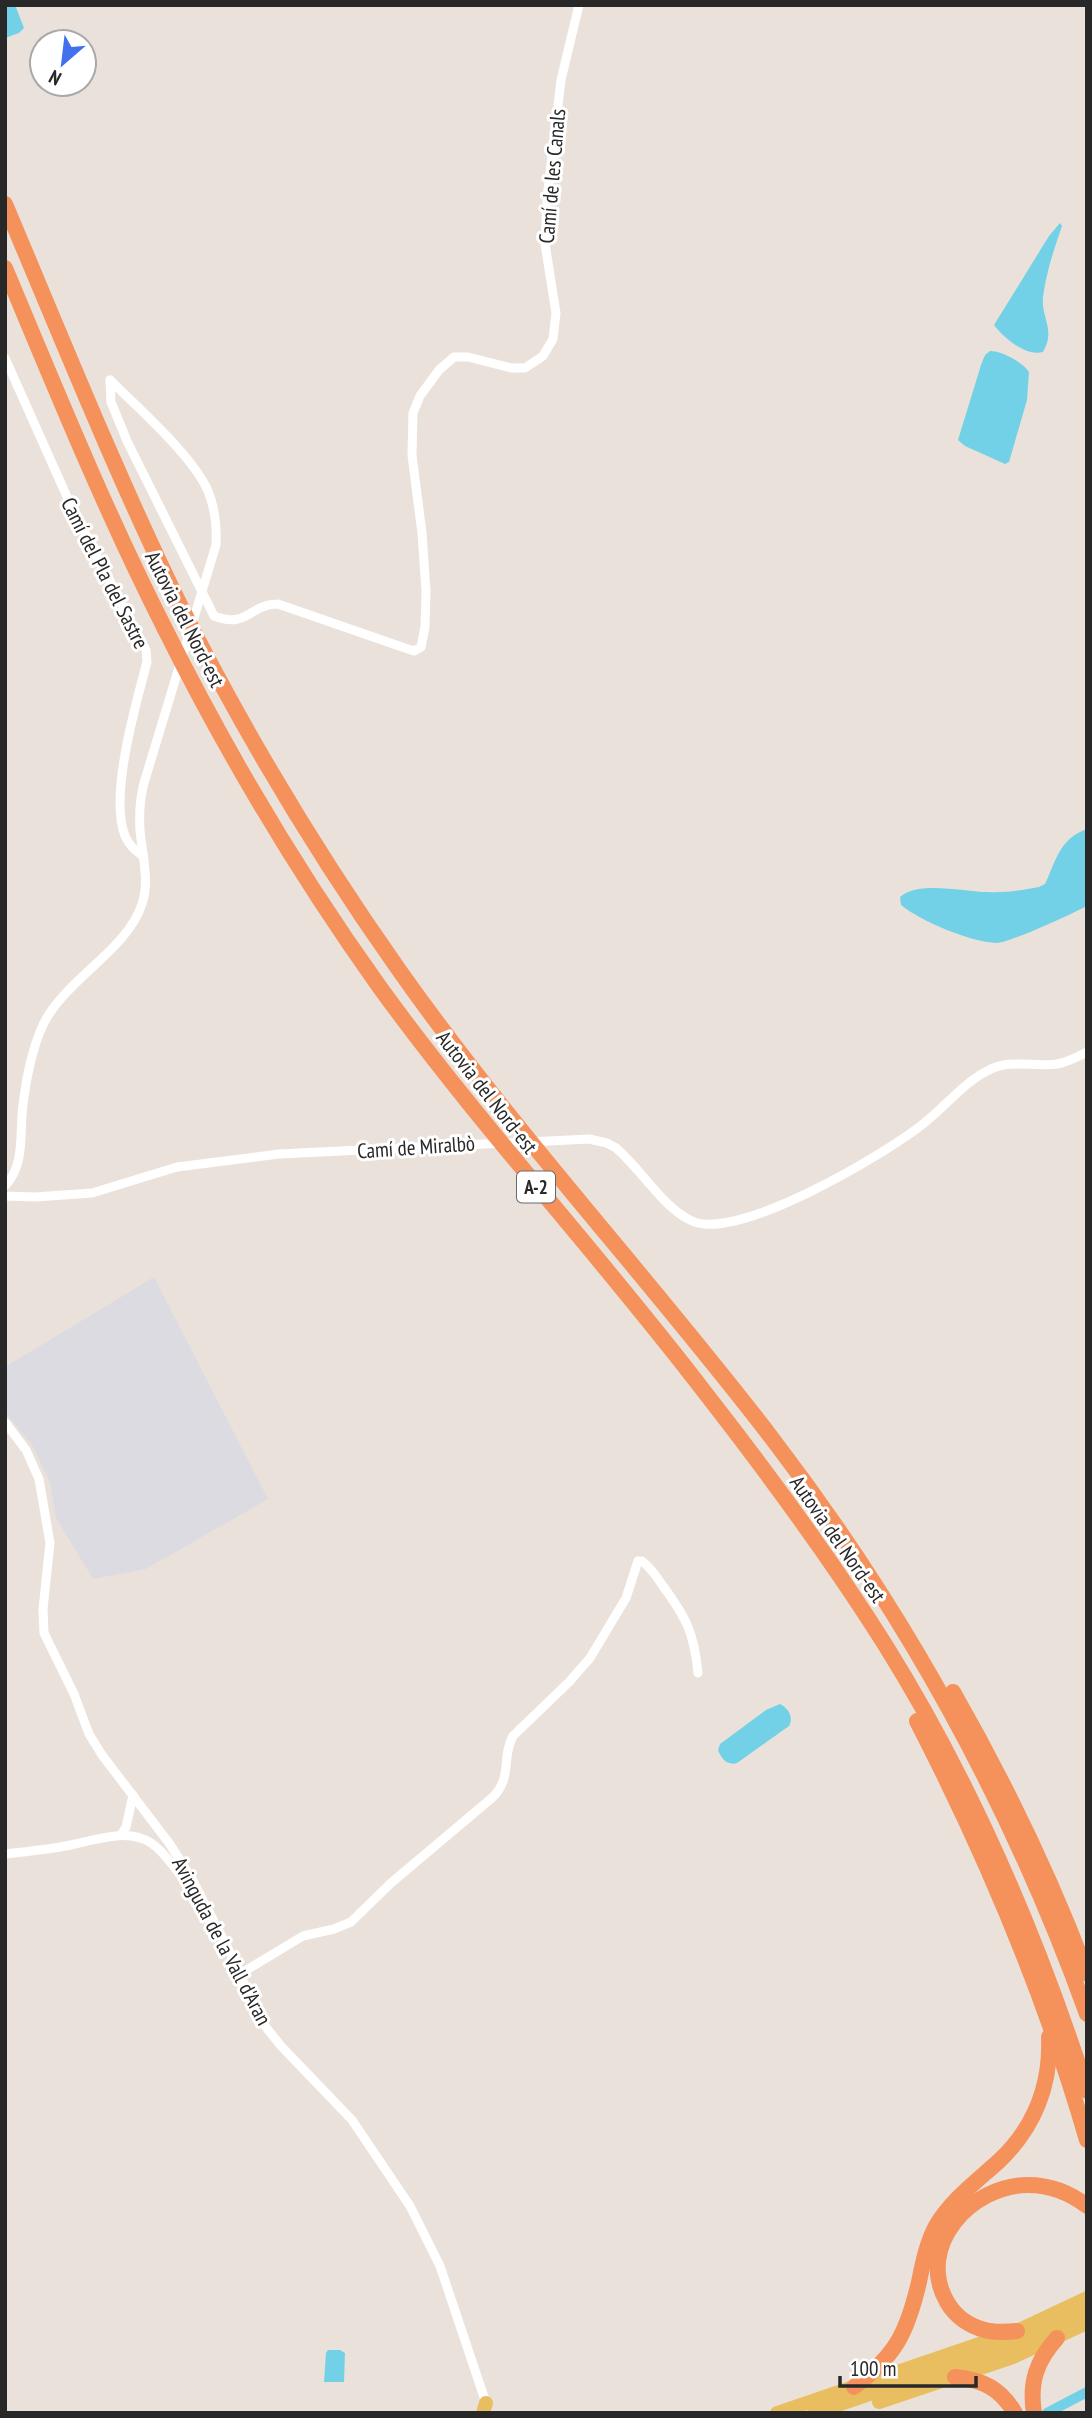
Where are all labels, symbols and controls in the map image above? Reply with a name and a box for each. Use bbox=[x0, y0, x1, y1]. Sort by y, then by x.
north arrow bbox=[28, 28, 98, 98]
text: N bbox=[45, 65, 65, 91]
street label: Camí de les Canals bbox=[533, 108, 571, 244]
street label: Camí del Pla del Sastre bbox=[55, 493, 155, 653]
street label: Autovia del Nord-est bbox=[139, 546, 231, 692]
street label: Autovia del Nord-est bbox=[430, 1025, 544, 1159]
street label: Camí de Miralbò bbox=[356, 1129, 476, 1165]
road number: A-2 bbox=[517, 1172, 555, 1203]
street label: Autovia del Nord-est bbox=[784, 1470, 892, 1608]
street label: Avinguda de la Vall d'Aran bbox=[166, 1852, 278, 2030]
scale bar bbox=[840, 2344, 976, 2388]
text: 100 m bbox=[850, 2355, 896, 2382]

